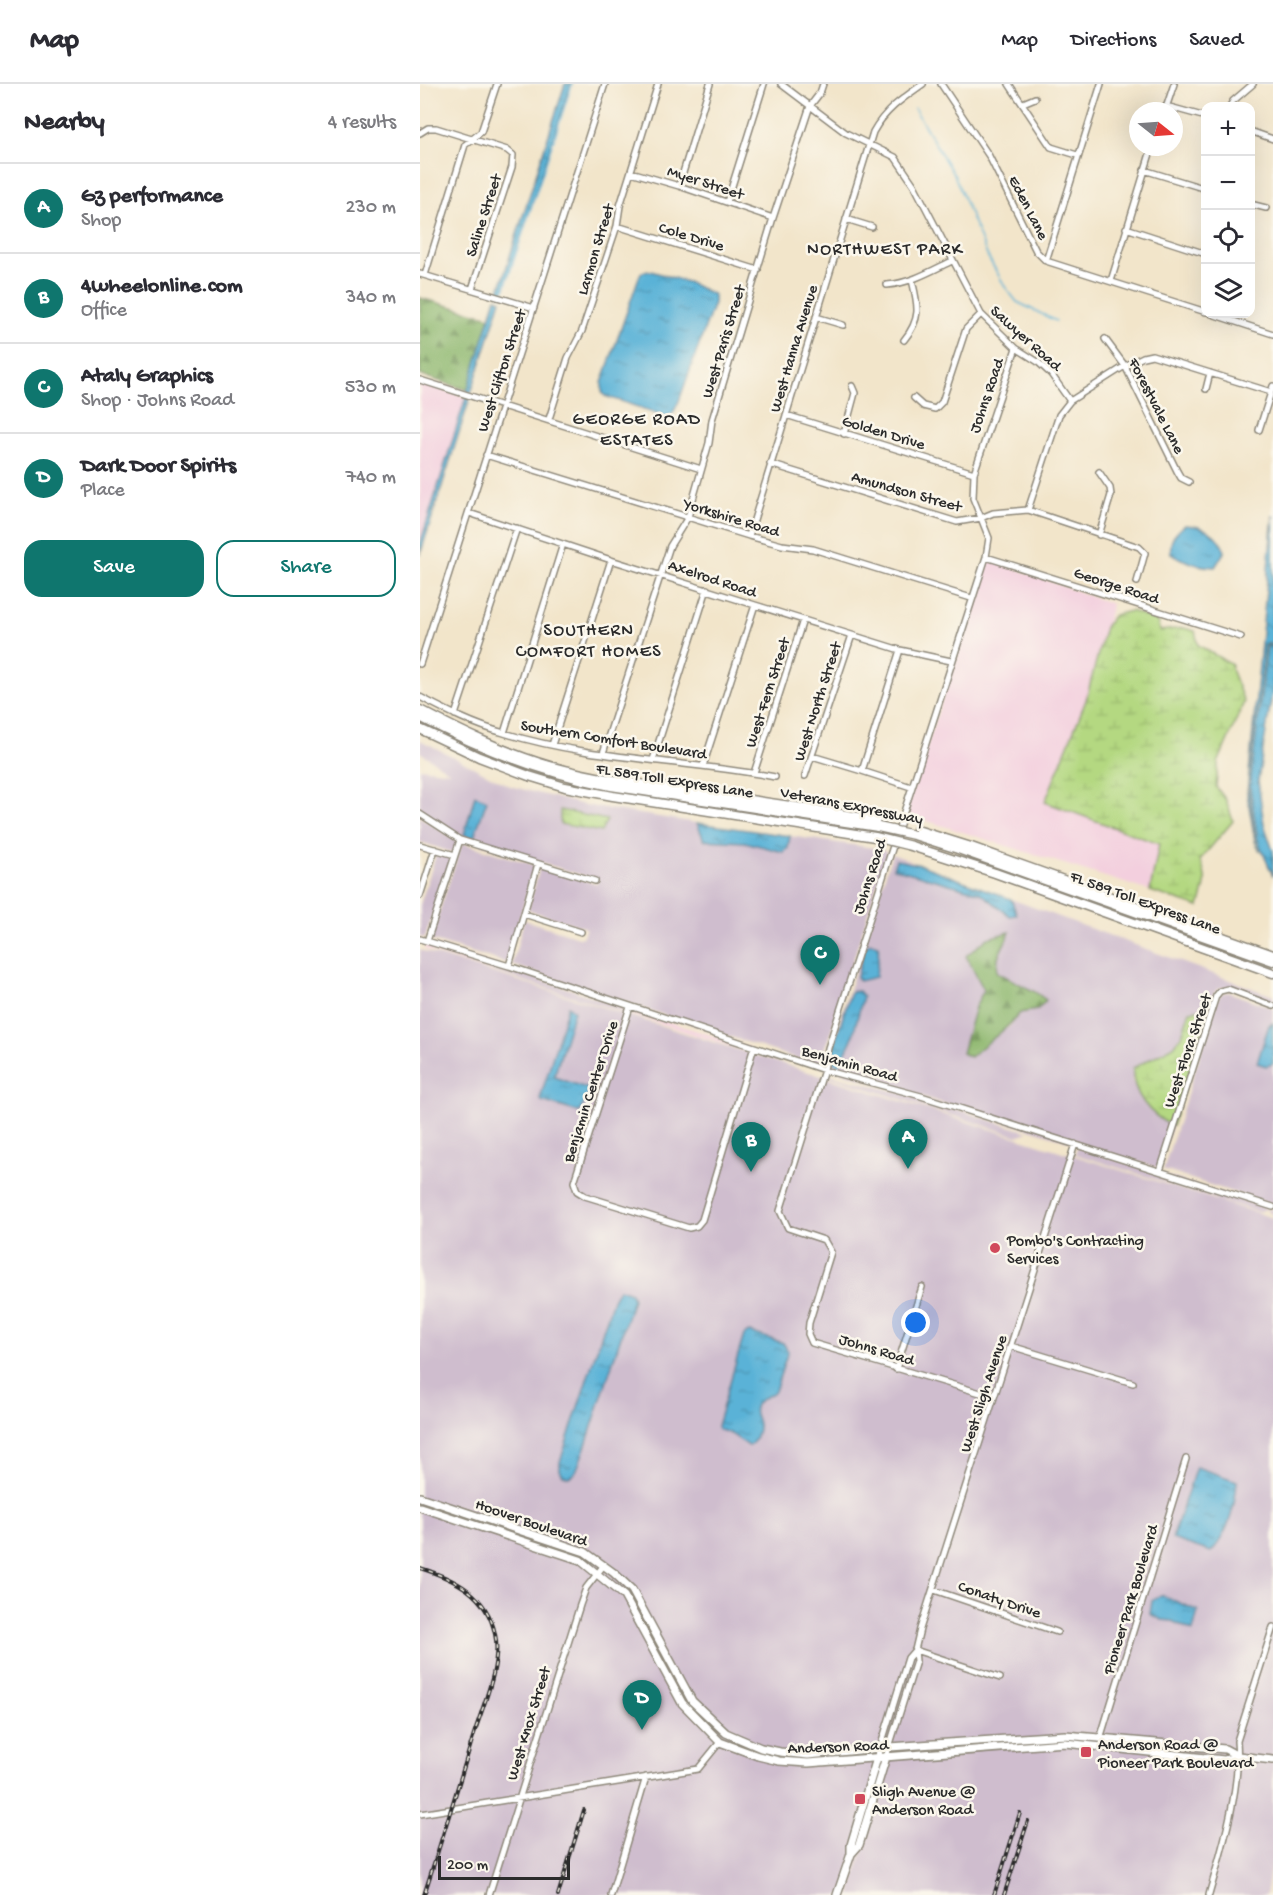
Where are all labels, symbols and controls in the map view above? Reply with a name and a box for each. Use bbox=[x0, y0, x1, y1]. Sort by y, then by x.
text: Map bbox=[30, 25, 79, 58]
text: Map bbox=[1001, 29, 1038, 54]
text: Directions bbox=[1071, 29, 1156, 54]
text: Saved bbox=[1189, 29, 1243, 54]
north arrow bbox=[1129, 102, 1183, 156]
map controls bbox=[1201, 102, 1255, 318]
button: + bbox=[1201, 102, 1255, 156]
text: Nearby bbox=[24, 108, 105, 139]
text: 4 results bbox=[328, 112, 396, 135]
button: − bbox=[1201, 156, 1255, 210]
street label: Myer Street bbox=[664, 163, 747, 206]
street label: Saline Street bbox=[463, 171, 508, 260]
street label: Eden Lane bbox=[1003, 173, 1051, 245]
text: Gz performance bbox=[81, 184, 223, 210]
text: A bbox=[38, 197, 49, 220]
text: 230 m bbox=[346, 197, 396, 220]
street label: Larmon Street bbox=[575, 201, 621, 298]
text: Shop bbox=[81, 210, 121, 233]
button: locate bbox=[1201, 210, 1255, 264]
street label: Cole Drive bbox=[656, 219, 727, 258]
district label: NORTHWEST PARK bbox=[807, 240, 964, 261]
button: layers bbox=[1201, 264, 1255, 318]
text: 4wheelonline.com bbox=[81, 274, 243, 300]
street label: West Paris Street bbox=[699, 282, 752, 401]
street label: West Hanna Avenue bbox=[767, 282, 824, 415]
text: B bbox=[38, 287, 49, 310]
text: 340 m bbox=[346, 287, 396, 310]
text: Office bbox=[81, 300, 127, 323]
street label: Sawyer Road bbox=[985, 303, 1065, 378]
street label: West Clifton Street bbox=[475, 306, 533, 435]
street label: Johns Road bbox=[967, 355, 1010, 436]
street label: Forestvale Lane bbox=[1122, 355, 1188, 458]
text: Ataly Graphics bbox=[81, 364, 213, 390]
text: C bbox=[38, 377, 49, 400]
text: 530 m bbox=[345, 377, 396, 400]
text: Shop · Johns Road bbox=[81, 390, 234, 413]
district label: GEORGE ROAD ESTATES bbox=[573, 410, 701, 452]
street label: Golden Drive bbox=[839, 413, 927, 456]
text: Dark Door Spirits bbox=[81, 454, 236, 480]
text: D bbox=[37, 467, 50, 490]
text: 740 m bbox=[346, 467, 396, 490]
street label: Amundson Street bbox=[849, 469, 965, 519]
text: Place bbox=[81, 480, 125, 503]
street label: Yorkshire Road bbox=[679, 495, 783, 543]
button: Save bbox=[24, 540, 204, 597]
button: Share bbox=[216, 540, 396, 597]
street label: Axelrod Road bbox=[665, 557, 760, 604]
street label: George Road bbox=[1071, 565, 1162, 611]
district label: SOUTHERN COMFORT HOMES bbox=[516, 621, 662, 663]
street label: West Fern Street bbox=[743, 634, 796, 750]
street label: West North Street bbox=[791, 639, 848, 764]
street label: Southern Comfort Boulevard bbox=[519, 717, 709, 766]
street label: FL 589 Toll Express Lane bbox=[594, 761, 755, 804]
street label: Veterans Expressway bbox=[777, 784, 924, 831]
street label: Johns Road bbox=[850, 836, 893, 917]
street label: FL 589 Toll Express Lane bbox=[1066, 868, 1223, 941]
pin: C bbox=[800, 936, 840, 985]
street label: West Flora Street bbox=[1161, 990, 1218, 1111]
street label: Benjamin Center Drive bbox=[560, 1018, 624, 1166]
street label: Benjamin Road bbox=[798, 1042, 901, 1089]
pin: A bbox=[888, 1120, 928, 1169]
pin: B bbox=[732, 1122, 770, 1172]
place label: Pombo's Contracting Services bbox=[1006, 1233, 1144, 1270]
marker: Pombo's Contracting Services bbox=[988, 1241, 1002, 1255]
your location bbox=[901, 1308, 930, 1337]
street label: Johns Road bbox=[836, 1331, 917, 1372]
street label: West Sligh Avenue bbox=[957, 1332, 1013, 1455]
street label: Hoover Boulevard bbox=[472, 1496, 591, 1553]
street label: Pioneer Park Boulevard bbox=[1100, 1521, 1165, 1678]
street label: Conaty Drive bbox=[955, 1578, 1044, 1625]
street label: West Knox Street bbox=[504, 1664, 557, 1783]
pin: D bbox=[622, 1680, 662, 1730]
street label: Anderson Road bbox=[787, 1737, 890, 1760]
place label: Anderson Road @ Pioneer Park Boulevard bbox=[1097, 1737, 1255, 1774]
marker: Anderson Road @ Pioneer Park Boulevard bbox=[1079, 1745, 1093, 1759]
place label: Sligh Avenue @ Anderson Road bbox=[872, 1784, 976, 1821]
marker: Sligh Avenue @ Anderson Road bbox=[853, 1792, 867, 1806]
scale bar bbox=[438, 1853, 570, 1880]
text: 200 m bbox=[447, 1857, 488, 1876]

